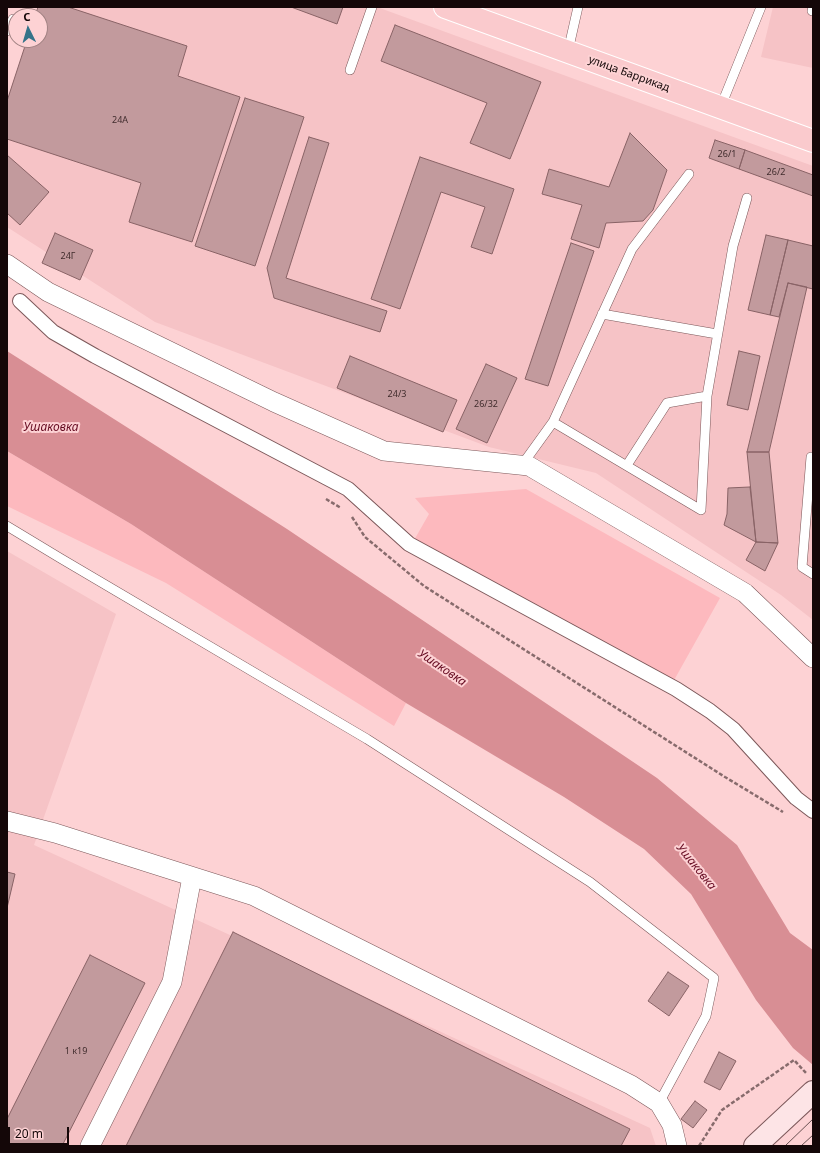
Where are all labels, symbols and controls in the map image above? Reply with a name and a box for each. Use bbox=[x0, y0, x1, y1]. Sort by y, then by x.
north arrow bbox=[8, 8, 48, 48]
text: С bbox=[23, 9, 31, 24]
street label: улица Баррикад bbox=[587, 53, 671, 95]
house number: 24А bbox=[112, 115, 128, 125]
house number: 26/1 bbox=[718, 149, 736, 159]
house number: 26/2 bbox=[767, 167, 785, 177]
house number: 24Г bbox=[61, 251, 75, 261]
house number: 24/3 bbox=[388, 389, 406, 399]
house number: 26/32 bbox=[474, 399, 498, 409]
water label: Ушаковка bbox=[23, 421, 79, 435]
water label: Ушаковка bbox=[415, 647, 469, 689]
water label: Ушаковка bbox=[673, 841, 719, 893]
house number: 1 к19 bbox=[65, 1046, 87, 1056]
scale bar bbox=[10, 1119, 71, 1145]
text: 20 m bbox=[15, 1125, 43, 1142]

